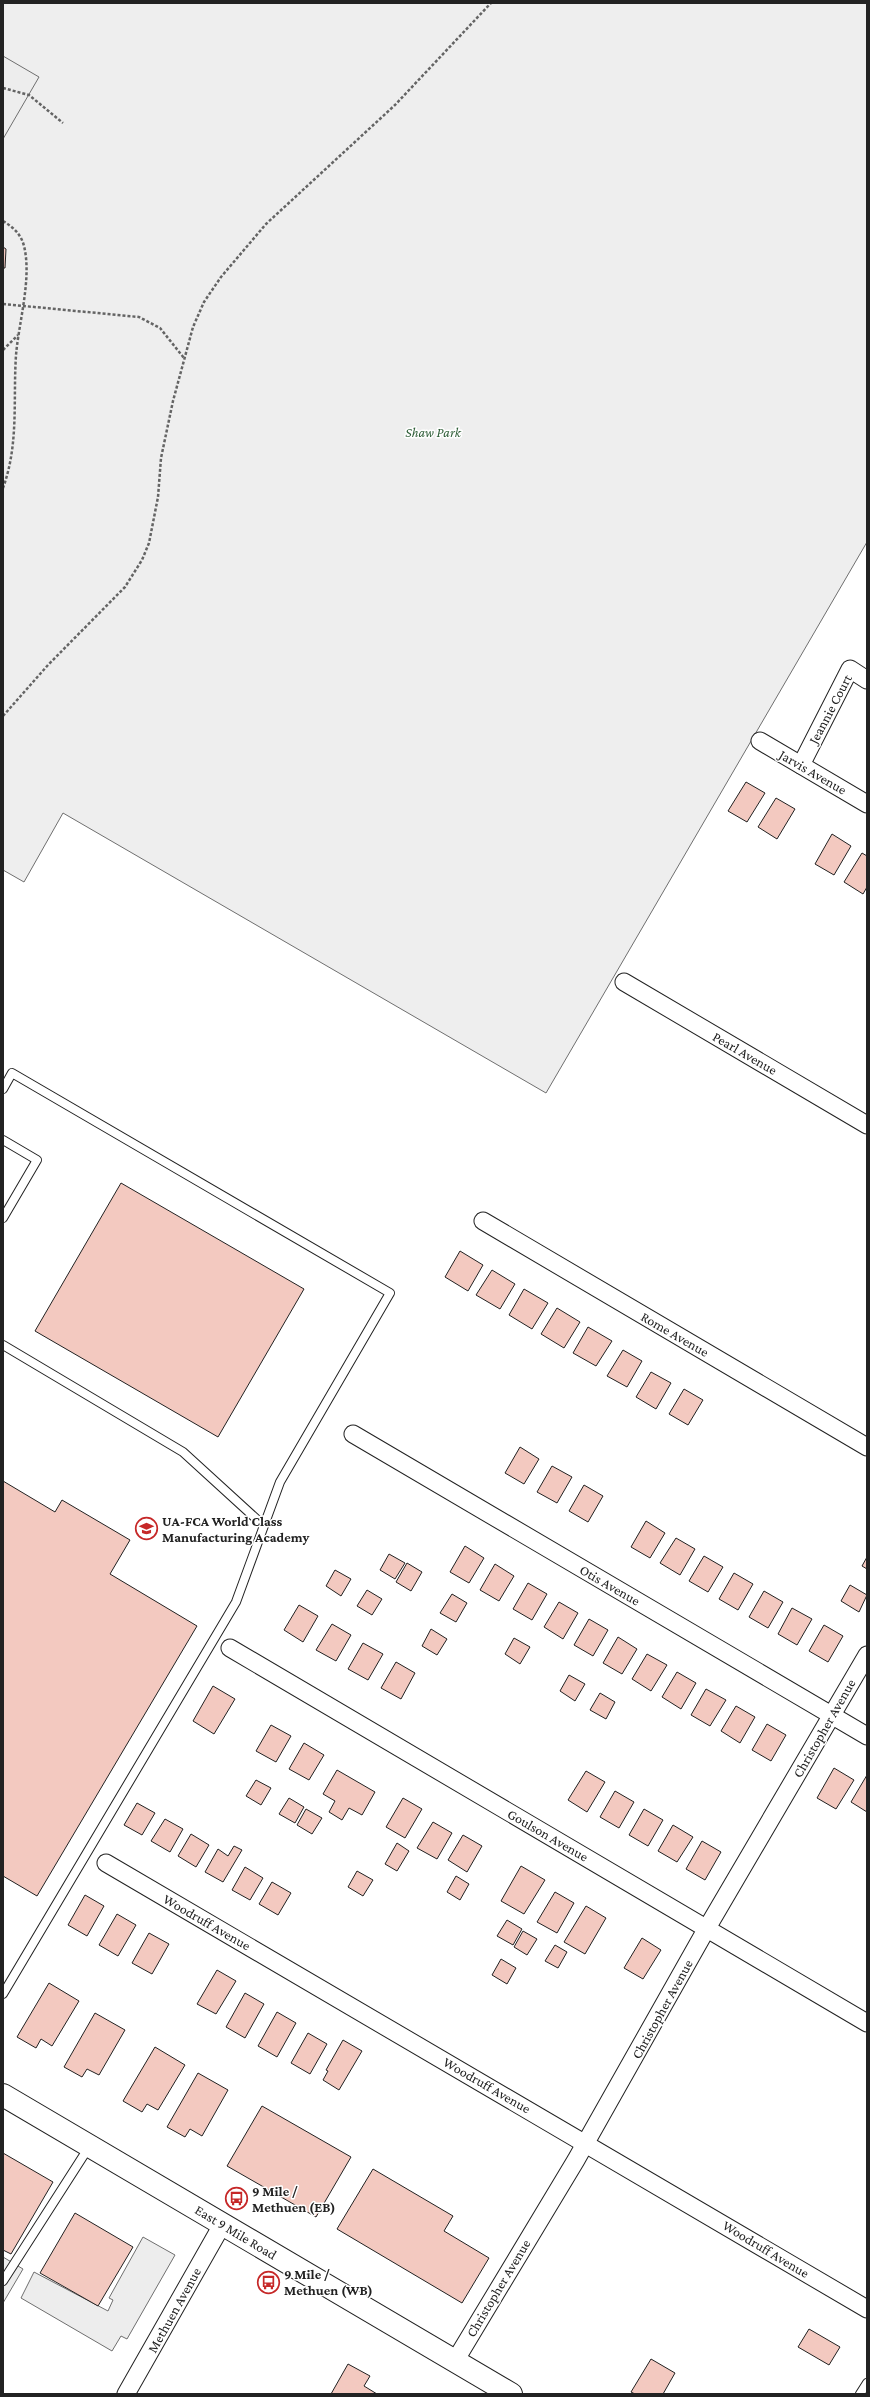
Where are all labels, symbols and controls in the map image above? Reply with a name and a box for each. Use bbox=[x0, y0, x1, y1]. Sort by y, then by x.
park label: Shaw Park bbox=[405, 424, 462, 440]
street label: Jeannie Court bbox=[804, 671, 855, 748]
street label: Jarvis Avenue bbox=[775, 745, 850, 798]
street label: Pearl Avenue bbox=[710, 1028, 780, 1078]
street label: Rome Avenue bbox=[638, 1308, 712, 1360]
place label: UA-FCA World Class Manufacturing Academy bbox=[162, 1513, 309, 1545]
school or university icon: UA-FCA World Class Manufacturing Academy bbox=[133, 1516, 159, 1542]
street label: Otis Avenue bbox=[577, 1561, 643, 1609]
street label: Christopher Avenue bbox=[789, 1676, 859, 1780]
street label: Goulson Avenue bbox=[505, 1805, 591, 1865]
street label: Woodruff Avenue bbox=[161, 1891, 253, 1953]
street label: Christopher Avenue bbox=[628, 1956, 696, 2062]
street label: Woodruff Avenue bbox=[441, 2054, 533, 2116]
place label: 9 Mile / Methuen (EB) bbox=[252, 2183, 336, 2216]
bus stop icon: 9 Mile / Methuen (EB) bbox=[223, 2186, 249, 2212]
street label: East 9 Mile Road bbox=[192, 2201, 280, 2263]
street label: Woodruff Avenue bbox=[720, 2217, 812, 2281]
street label: Christopher Avenue bbox=[462, 2236, 534, 2340]
street label: Methuen Avenue bbox=[144, 2265, 204, 2355]
place label: 9 Mile / Methuen (WB) bbox=[284, 2266, 373, 2299]
bus stop icon: 9 Mile / Methuen (WB) bbox=[256, 2269, 282, 2295]

